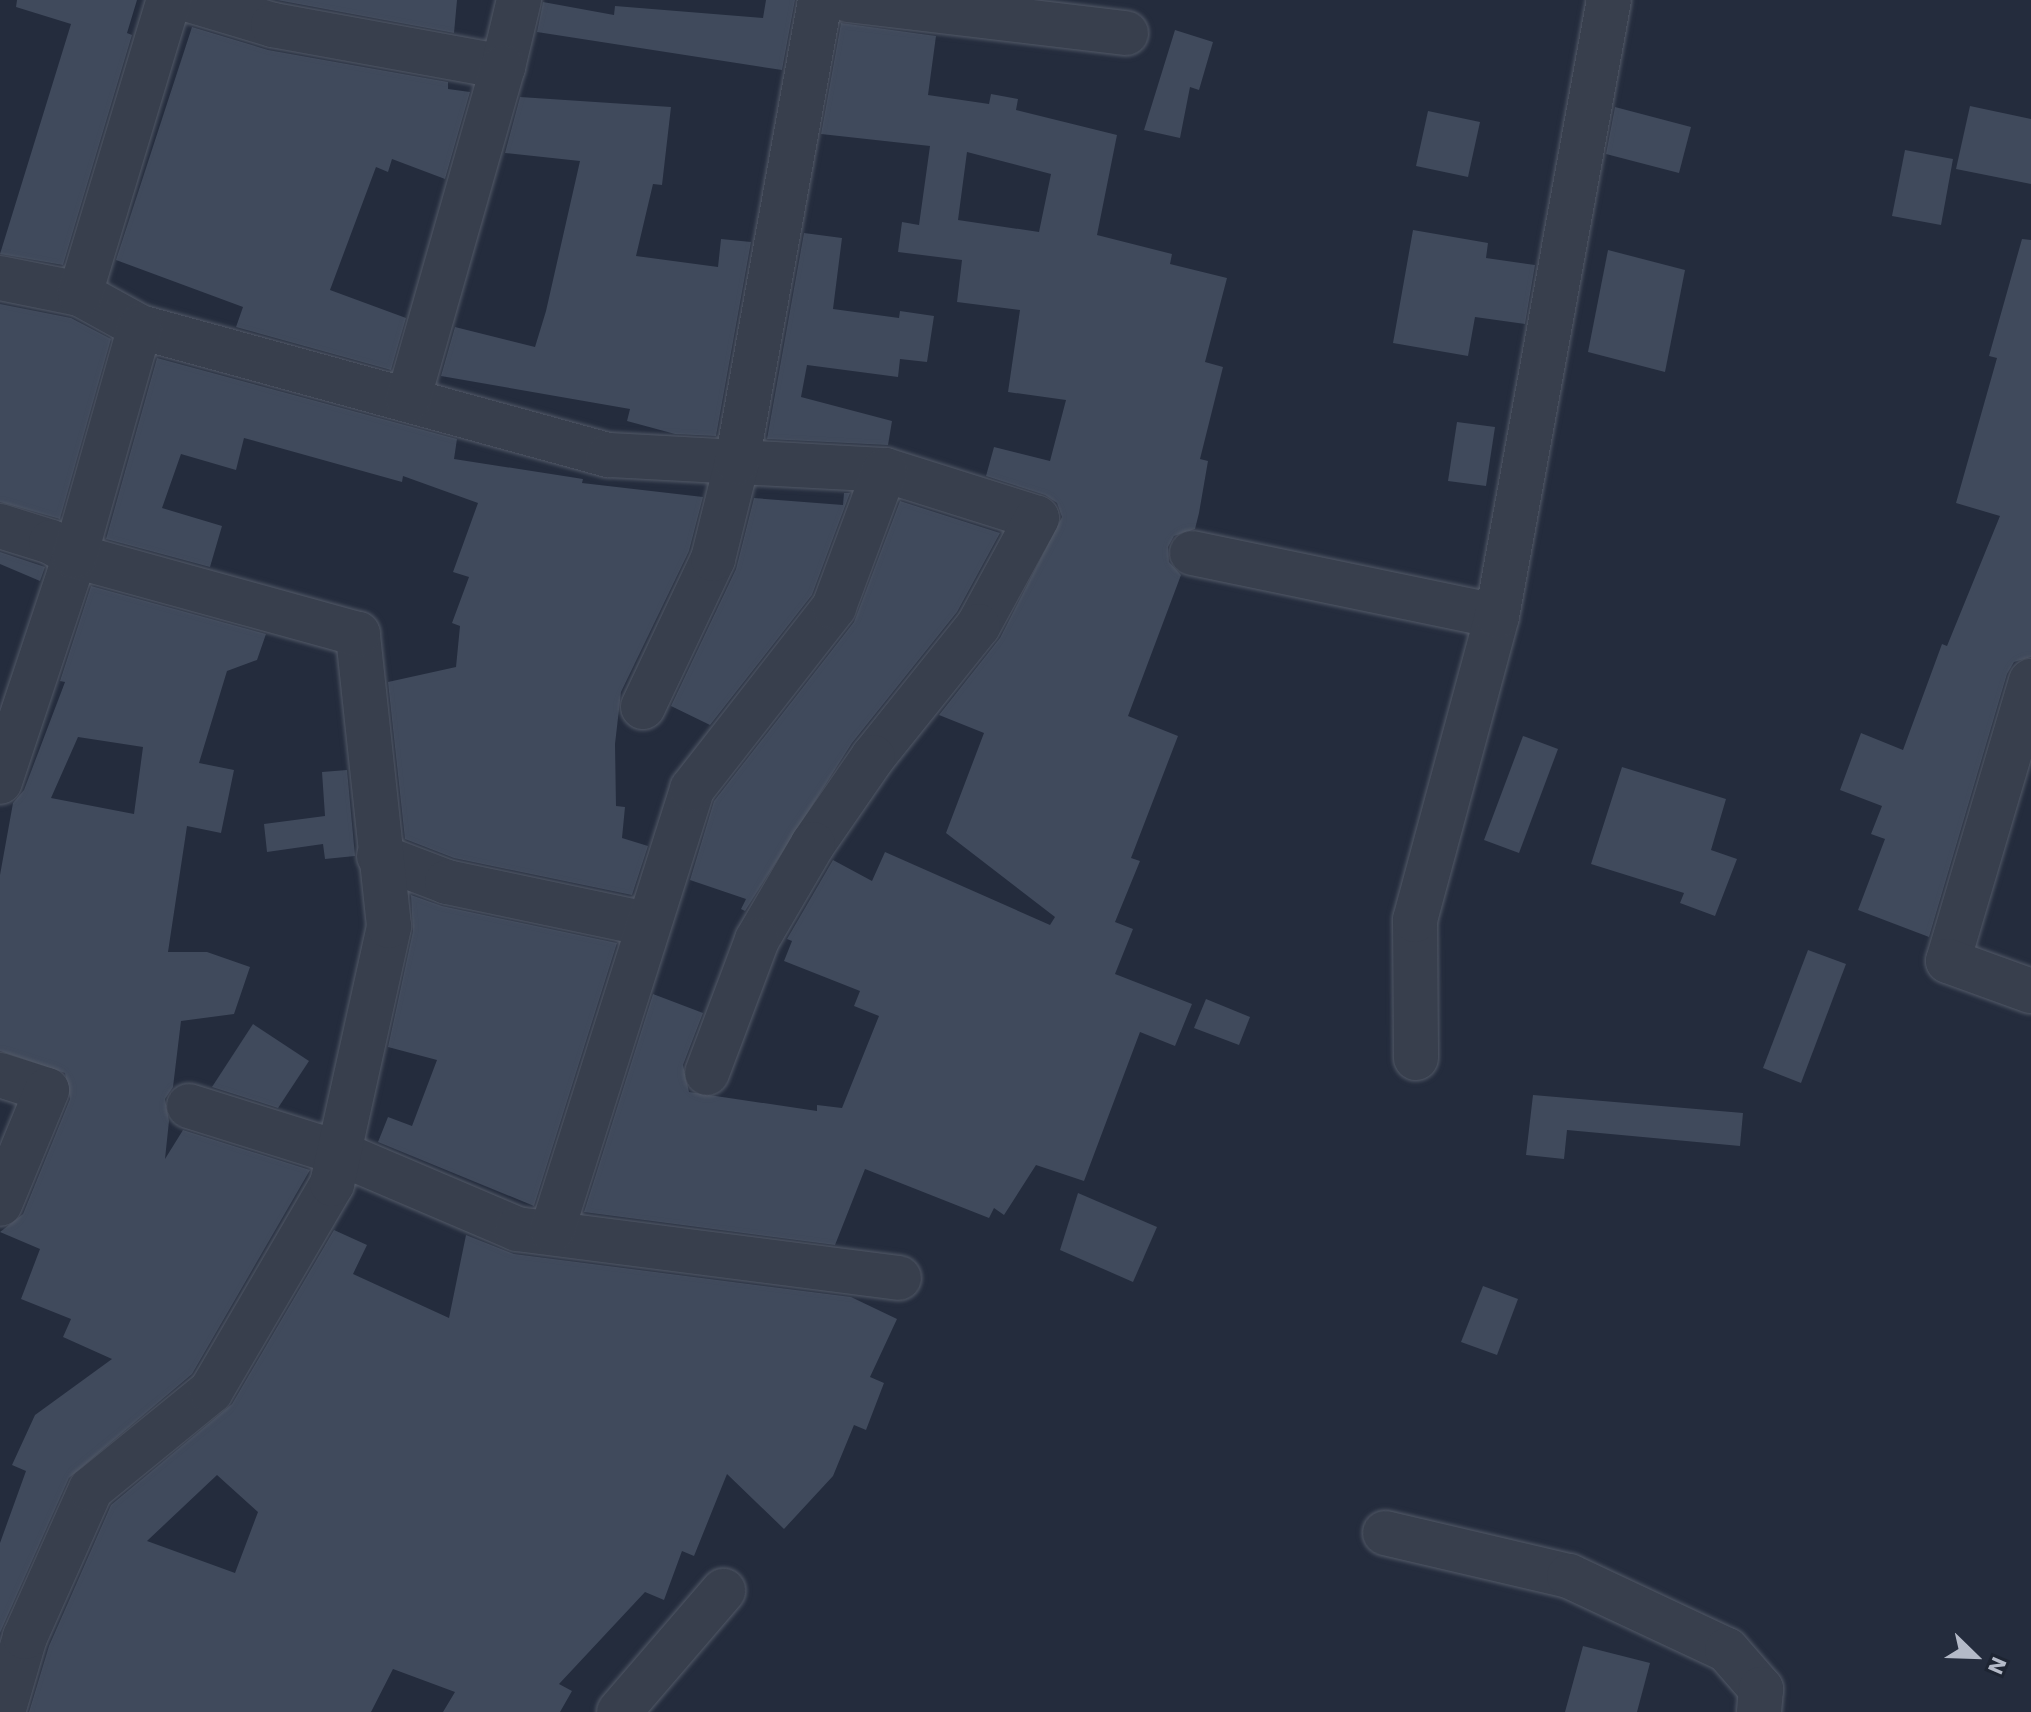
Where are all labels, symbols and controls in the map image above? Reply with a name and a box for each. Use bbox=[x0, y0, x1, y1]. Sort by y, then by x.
north arrow bbox=[1935, 1616, 2015, 1696]
text: N bbox=[1983, 1653, 2012, 1678]

